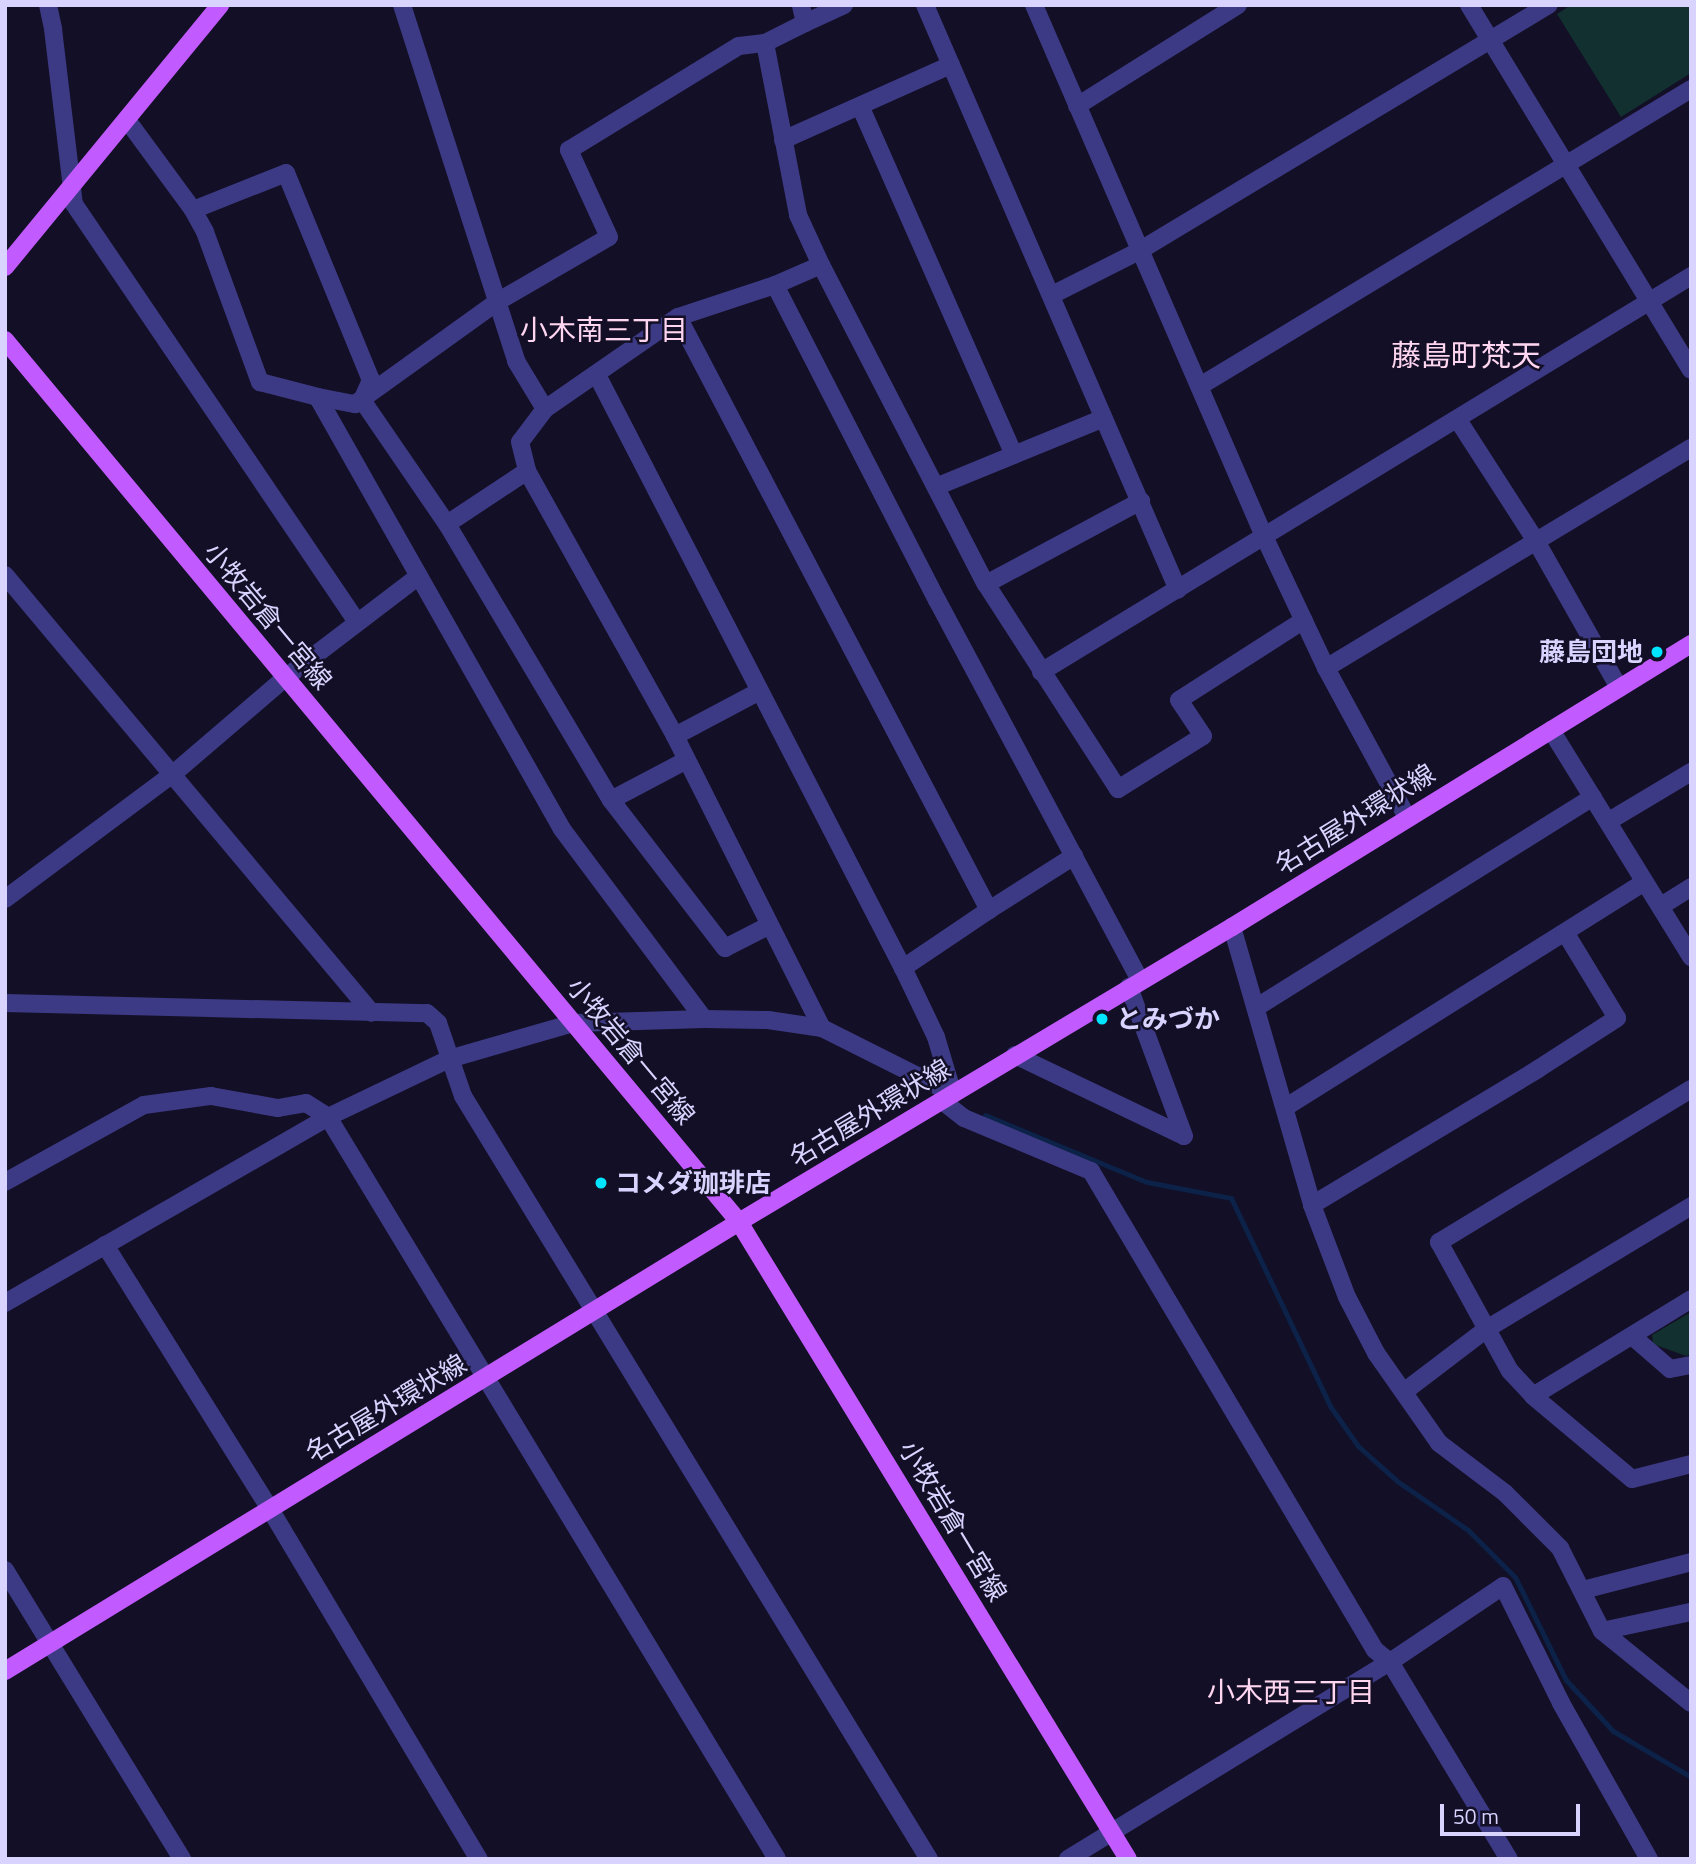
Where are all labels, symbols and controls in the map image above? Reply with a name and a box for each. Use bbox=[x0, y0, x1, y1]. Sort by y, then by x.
district label: 小木南三丁目 bbox=[520, 313, 688, 347]
district label: 藤島町梵天 bbox=[1391, 337, 1541, 373]
street label: 小牧岩倉一宮線 bbox=[198, 536, 338, 696]
place label: 藤島団地 bbox=[1539, 636, 1643, 668]
marker: 藤島団地 bbox=[1649, 644, 1665, 660]
street label: 名古屋外環状線 bbox=[1270, 758, 1440, 880]
street label: 小牧岩倉一宮線 bbox=[561, 971, 701, 1131]
place label: とみづか bbox=[1116, 1003, 1220, 1035]
marker: とみづか bbox=[1094, 1011, 1110, 1027]
street label: 名古屋外環状線 bbox=[784, 1053, 956, 1173]
place label: コメダ珈琲店 bbox=[615, 1167, 771, 1199]
marker: コメダ珈琲店 bbox=[593, 1175, 609, 1191]
street label: 名古屋外環状線 bbox=[300, 1348, 472, 1468]
street label: 小牧岩倉一宮線 bbox=[893, 1435, 1013, 1607]
district label: 小木西三丁目 bbox=[1207, 1675, 1375, 1709]
scale bar bbox=[1444, 1790, 1584, 1834]
text: 50 m bbox=[1453, 1800, 1499, 1832]

